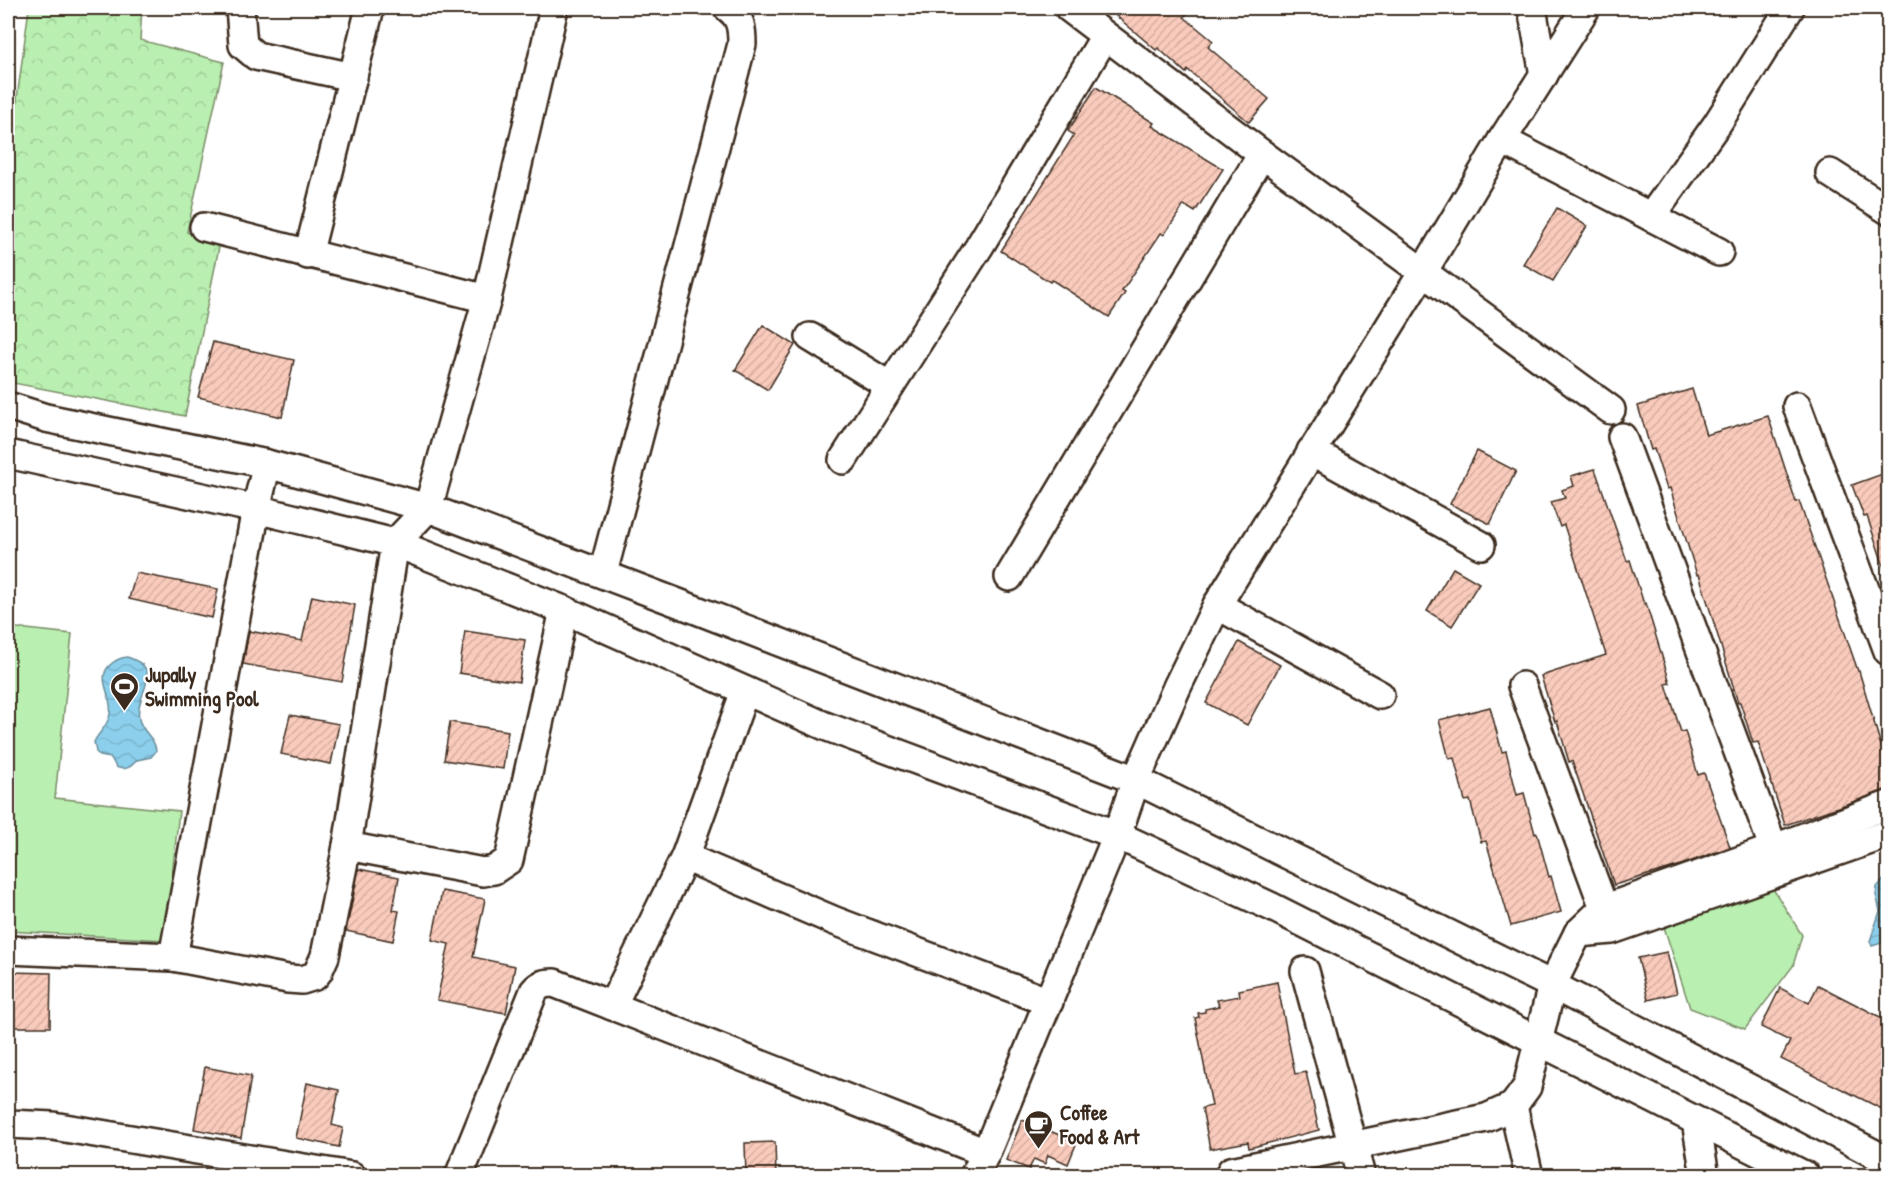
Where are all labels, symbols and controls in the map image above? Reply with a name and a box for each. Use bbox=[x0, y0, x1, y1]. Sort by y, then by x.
place label: Jupally Swimming Pool bbox=[145, 660, 259, 714]
sports icon: Jupally Swimming Pool bbox=[108, 670, 140, 712]
place label: Coffee Food & Art bbox=[1059, 1098, 1140, 1151]
cafe icon: Coffee Food & Art bbox=[1023, 1108, 1055, 1150]

